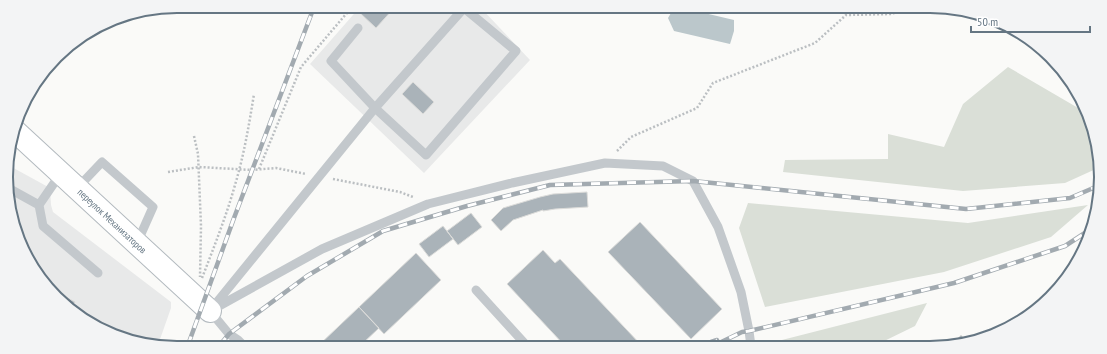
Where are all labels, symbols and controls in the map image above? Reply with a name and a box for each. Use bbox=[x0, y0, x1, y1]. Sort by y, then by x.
scale bar bbox=[971, 8, 1090, 34]
text: 50 m bbox=[977, 14, 998, 29]
street label: переулок Механизаторов bbox=[75, 186, 149, 256]

